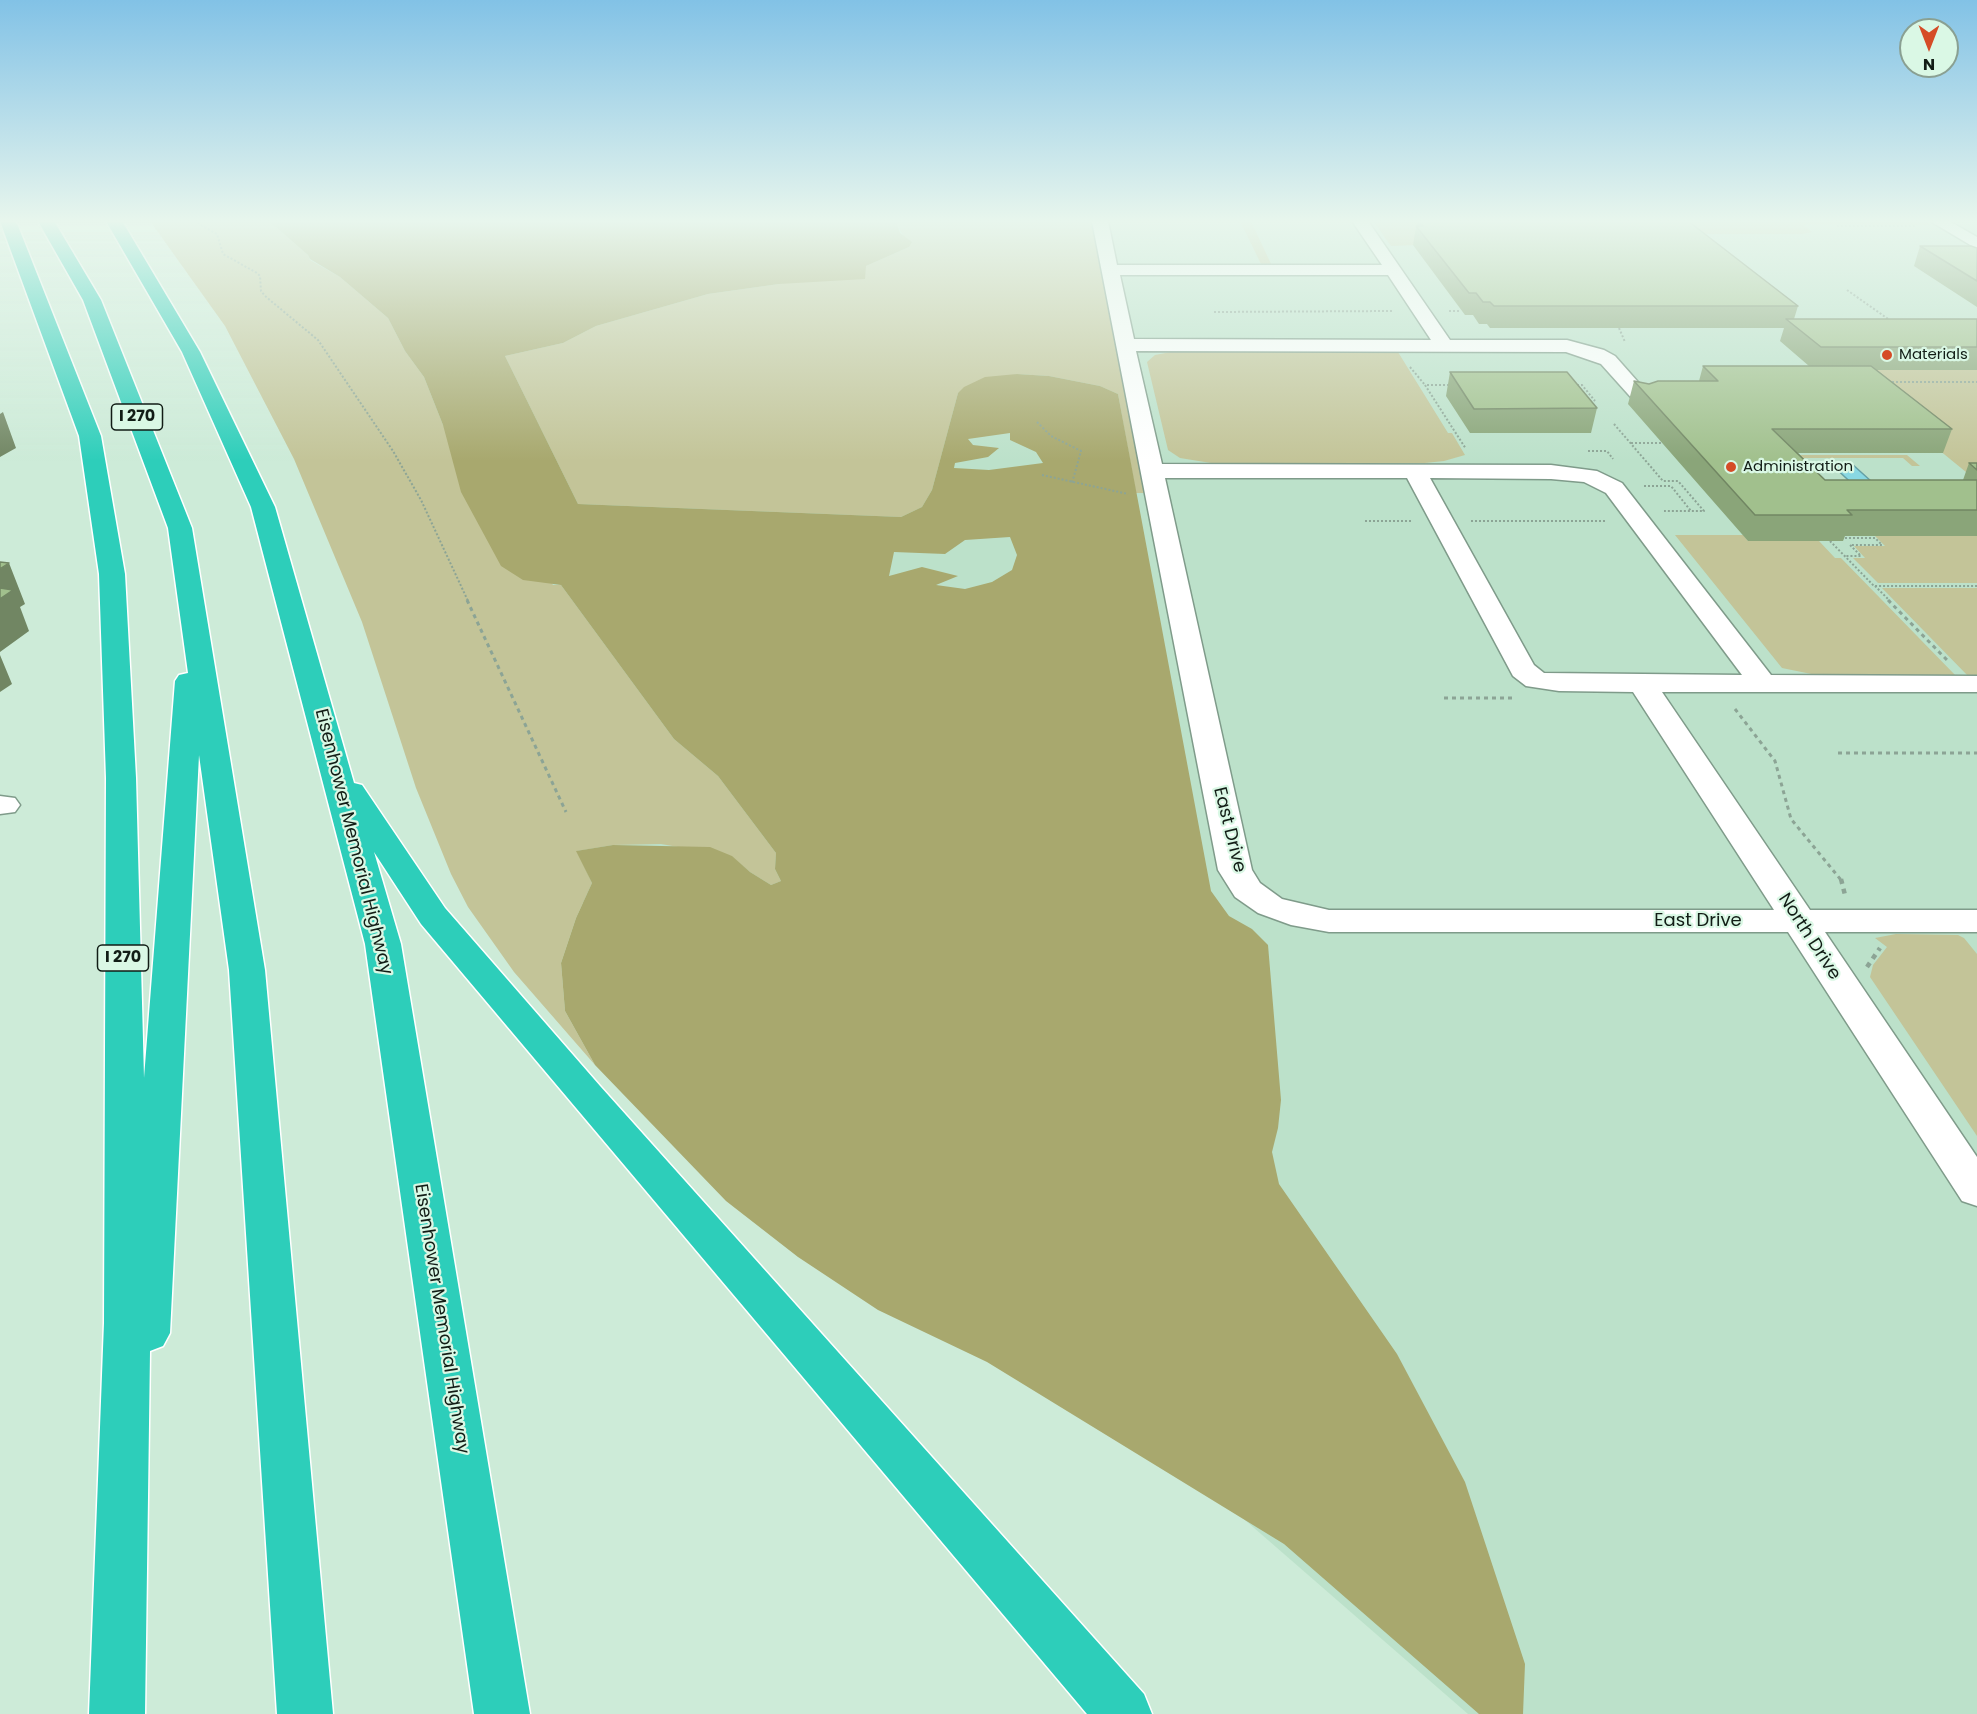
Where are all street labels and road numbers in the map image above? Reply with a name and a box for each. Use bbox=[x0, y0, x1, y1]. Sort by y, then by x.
road number: I 270 bbox=[112, 404, 162, 430]
street label: Eisenhower Memorial Highway bbox=[309, 707, 397, 977]
street label: East Drive bbox=[1208, 785, 1250, 875]
street label: North Drive bbox=[1773, 890, 1845, 984]
street label: East Drive bbox=[1654, 910, 1742, 932]
road number: I 270 bbox=[98, 945, 148, 971]
street label: Eisenhower Memorial Highway bbox=[409, 1182, 473, 1456]

